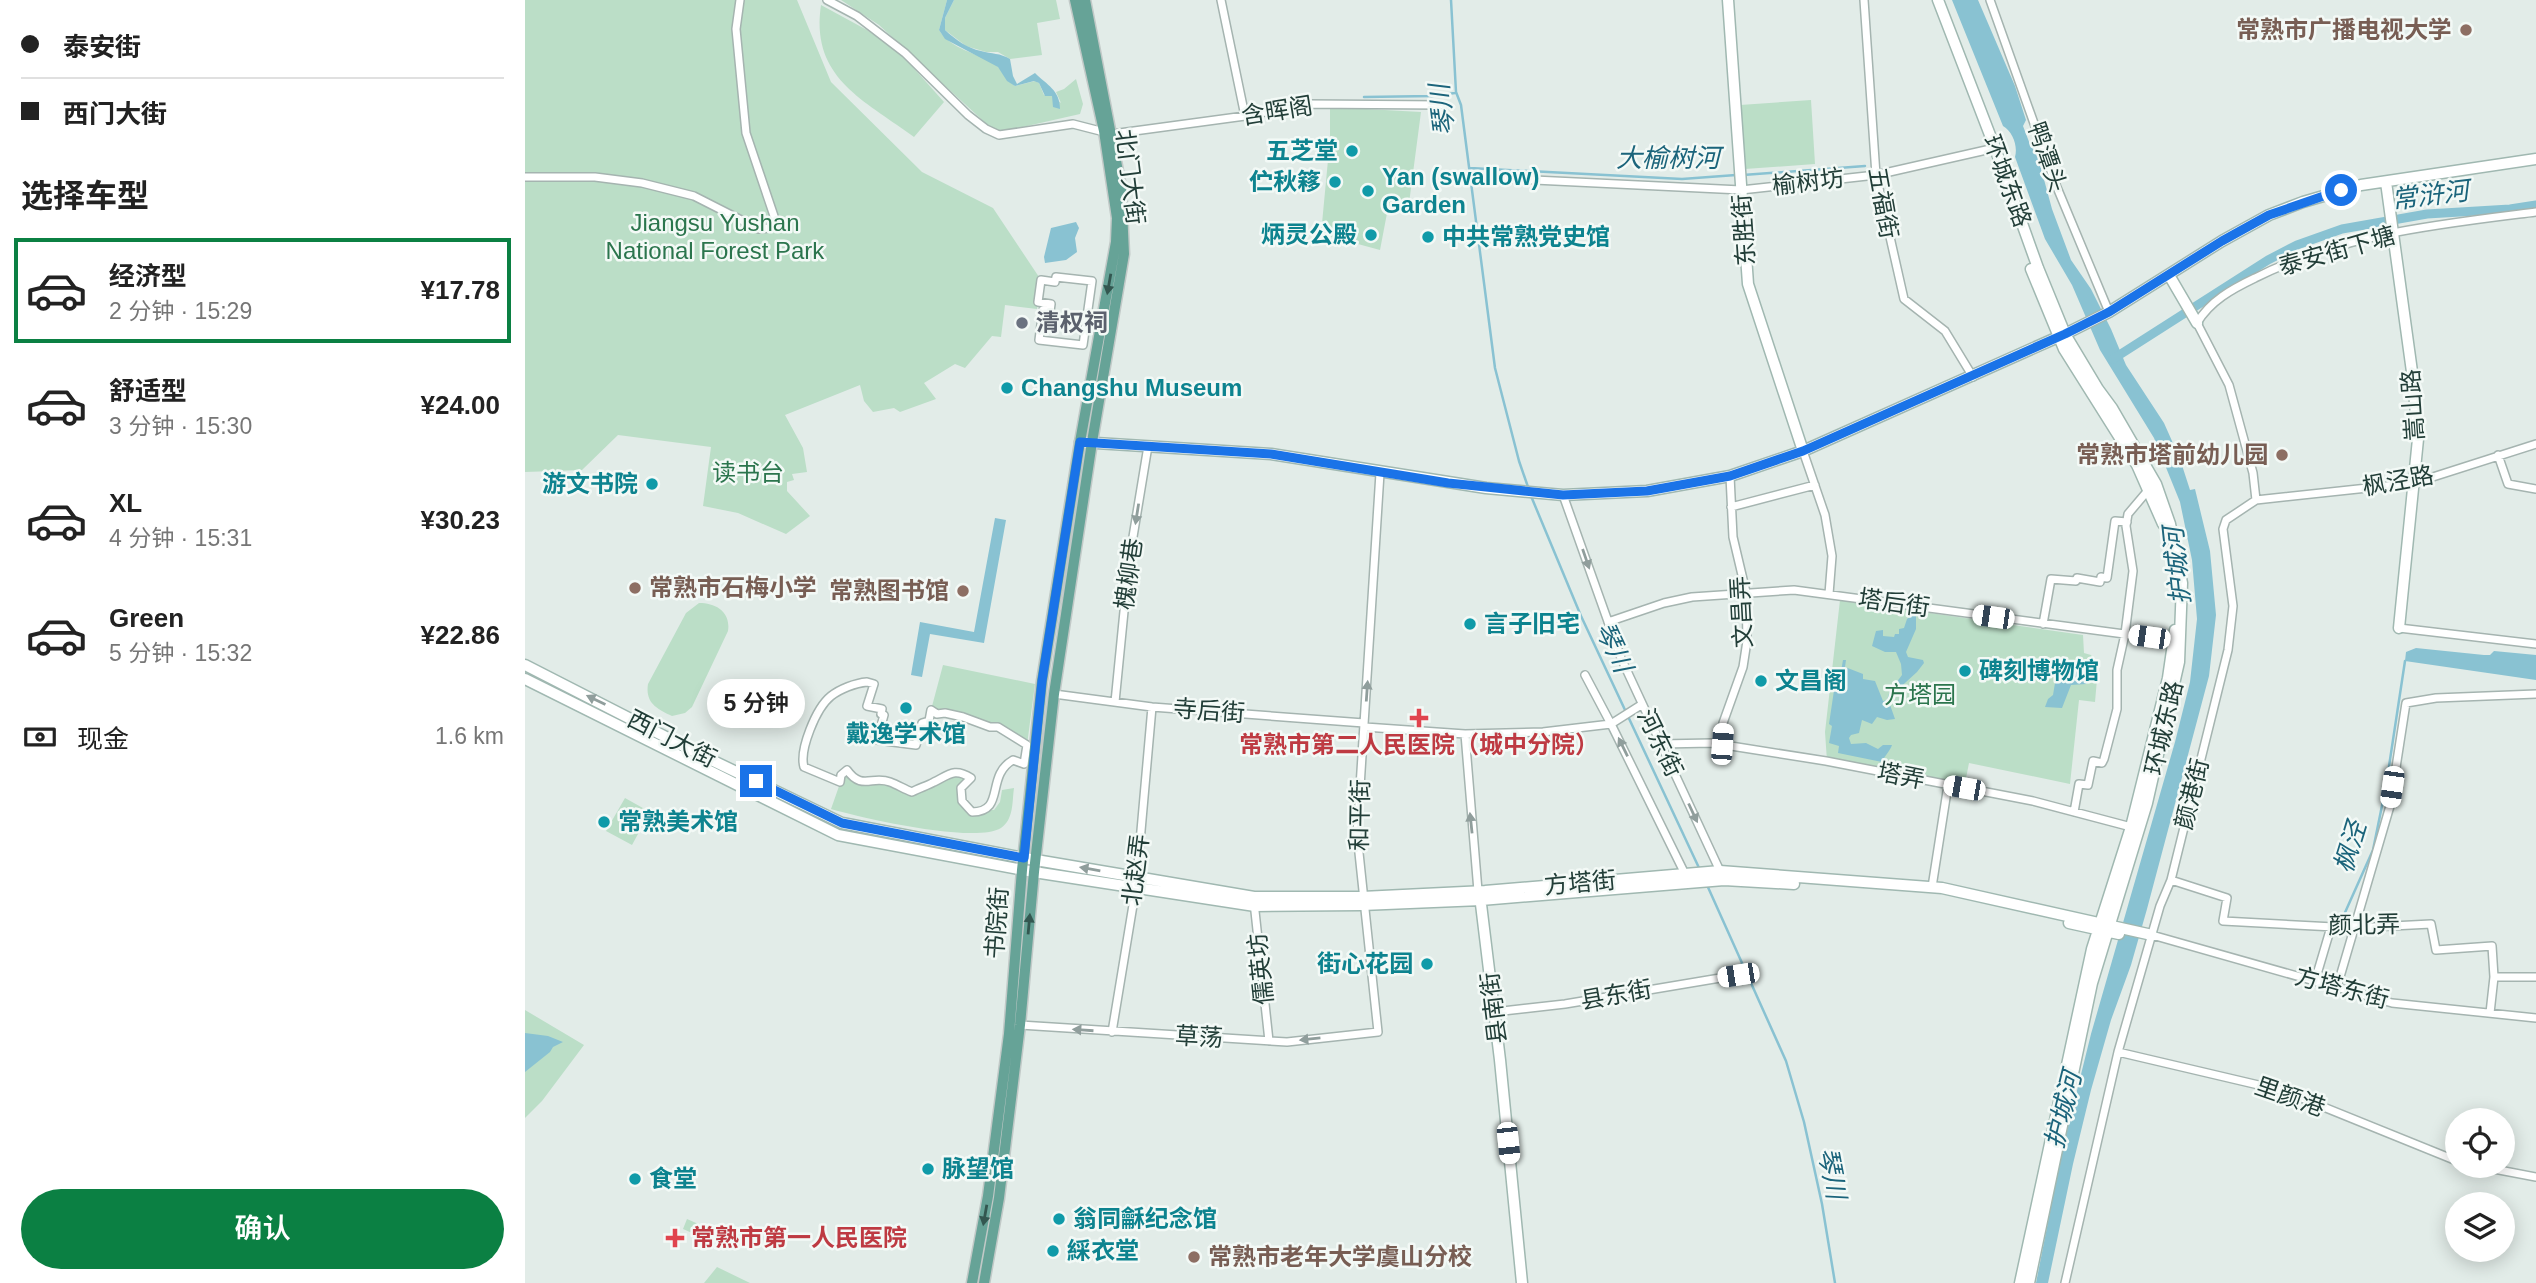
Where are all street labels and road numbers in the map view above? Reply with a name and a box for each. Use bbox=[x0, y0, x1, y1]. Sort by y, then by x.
street label: 含晖阁 bbox=[1239, 92, 1315, 129]
street label: 鸭潭头 bbox=[2023, 118, 2072, 195]
street label: 北门大街 bbox=[1111, 128, 1150, 226]
street label: 环城东路 bbox=[1978, 131, 2037, 231]
street label: 榆树坊 bbox=[1771, 164, 1845, 199]
street label: 五福街 bbox=[1864, 165, 1903, 241]
street label: 东胜街 bbox=[1728, 193, 1759, 267]
street label: 泰安街下塘 bbox=[2275, 221, 2398, 280]
street label: 嵩山路 bbox=[2397, 368, 2428, 442]
street label: 枫泾路 bbox=[2360, 461, 2436, 500]
street label: 槐柳巷 bbox=[1110, 536, 1147, 611]
street label: 文昌弄 bbox=[1726, 575, 1757, 649]
street label: 塔后街 bbox=[1857, 584, 1932, 621]
street label: 环城东路 bbox=[2140, 678, 2187, 778]
street label: 寺后街 bbox=[1172, 695, 1246, 726]
street label: 西门大街 bbox=[623, 705, 721, 772]
street label: 河东街 bbox=[1633, 705, 1688, 781]
street label: 颜港街 bbox=[2170, 756, 2213, 832]
street label: 塔弄 bbox=[1875, 758, 1927, 793]
street label: 和平街 bbox=[1345, 779, 1374, 851]
street label: 北赵弄 bbox=[1118, 833, 1153, 907]
street label: 方塔街 bbox=[1543, 866, 1617, 899]
street label: 书院街 bbox=[981, 886, 1012, 960]
street label: 颜北弄 bbox=[2328, 910, 2400, 939]
street label: 儒英坊 bbox=[1243, 932, 1278, 1006]
street label: 方塔东街 bbox=[2292, 962, 2392, 1013]
street label: 县南街 bbox=[1476, 971, 1511, 1045]
street label: 县东街 bbox=[1578, 975, 1654, 1014]
street label: 草荡 bbox=[1174, 1022, 1224, 1051]
street label: 里颜港 bbox=[2252, 1072, 2329, 1121]

